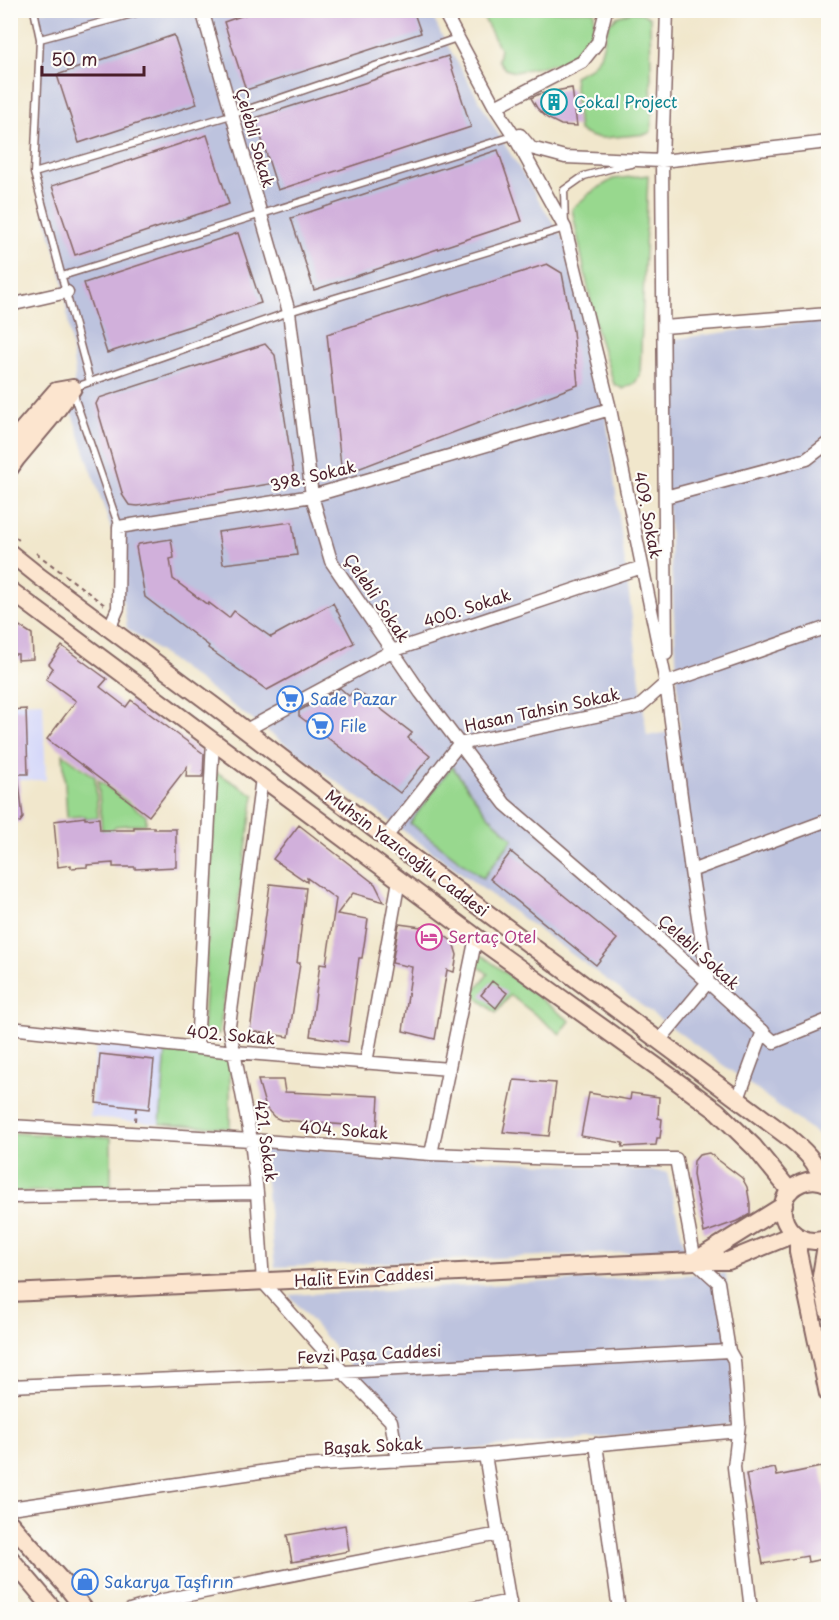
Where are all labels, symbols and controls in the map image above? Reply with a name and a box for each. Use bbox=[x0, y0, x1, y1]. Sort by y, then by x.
scale bar bbox=[42, 39, 144, 77]
text: 50 m bbox=[51, 45, 98, 72]
street label: Çelebli Sokak bbox=[230, 85, 282, 190]
building icon: Çokal Project bbox=[539, 87, 569, 117]
place label: Çokal Project bbox=[574, 89, 678, 113]
street label: 398. Sokak bbox=[267, 454, 358, 497]
street label: 409. Sokak bbox=[629, 469, 669, 560]
street label: Çelebli Sokak bbox=[339, 548, 416, 647]
street label: 400. Sokak bbox=[420, 582, 513, 632]
street label: Hasan Tahsin Sokak bbox=[462, 681, 621, 737]
supermarket icon: Sade Pazar bbox=[275, 684, 305, 714]
place label: Sade Pazar bbox=[310, 686, 398, 710]
supermarket icon: File bbox=[305, 711, 335, 741]
place label: File bbox=[340, 713, 367, 737]
street label: Muhsin Yazıcıoğlu Caddesi bbox=[321, 783, 494, 922]
street label: Çelebli Sokak bbox=[654, 908, 746, 994]
hotel icon: Sertaç Otel bbox=[414, 922, 444, 952]
place label: Sertaç Otel bbox=[448, 924, 536, 948]
street label: 402. Sokak bbox=[186, 1018, 276, 1050]
street label: 421. Sokak bbox=[249, 1098, 285, 1183]
street label: 404. Sokak bbox=[299, 1114, 389, 1144]
street label: Halit Evin Caddesi bbox=[294, 1260, 434, 1292]
street label: Fevzi Paşa Caddesi bbox=[296, 1337, 442, 1369]
street label: Başak Sokak bbox=[322, 1430, 423, 1460]
shop icon: Sakarya Taşfırın bbox=[70, 1567, 100, 1597]
place label: Sakarya Taşfırın bbox=[104, 1569, 234, 1593]

